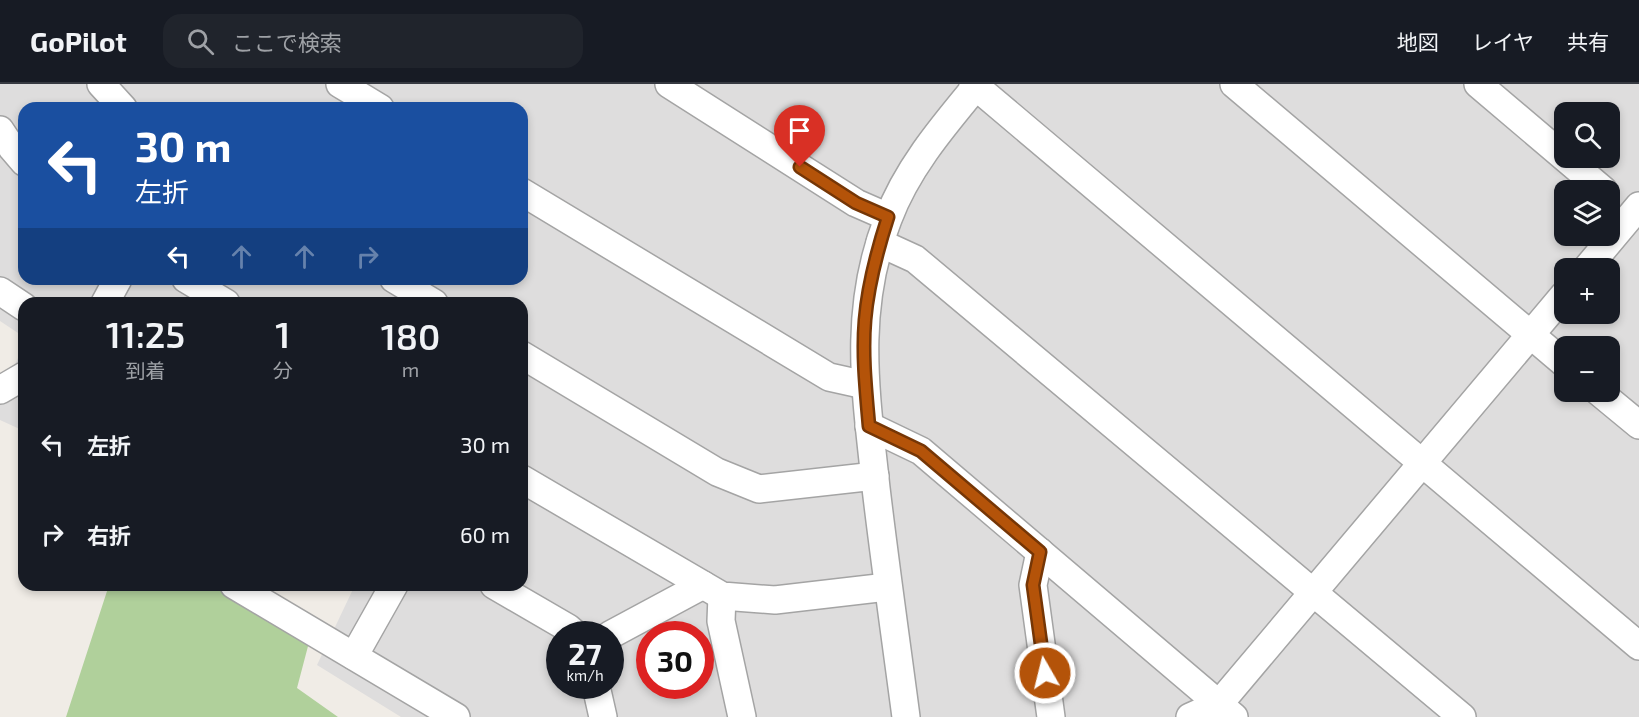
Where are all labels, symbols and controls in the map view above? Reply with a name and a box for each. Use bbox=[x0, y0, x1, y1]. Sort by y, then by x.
search box bbox=[163, 14, 583, 68]
text: GoPilot bbox=[30, 24, 127, 58]
icon: search bbox=[184, 25, 217, 58]
text: ここで検索 bbox=[232, 29, 342, 55]
text: 地図 bbox=[1397, 29, 1439, 54]
text: レイヤ bbox=[1472, 29, 1534, 54]
text: 共有 bbox=[1567, 29, 1609, 54]
map controls bbox=[1554, 102, 1620, 402]
button: search bbox=[1554, 102, 1620, 168]
pin bbox=[774, 105, 825, 167]
icon: arrive bbox=[783, 114, 816, 147]
text: 30 m bbox=[135, 120, 231, 170]
icon: left bbox=[36, 126, 114, 204]
text: 左折 bbox=[135, 175, 189, 207]
button: layers bbox=[1554, 180, 1620, 246]
icon: left bbox=[162, 240, 195, 273]
icon: ahead bbox=[225, 240, 258, 273]
icon: ahead bbox=[288, 240, 321, 273]
icon: right bbox=[351, 240, 384, 273]
button: + bbox=[1554, 258, 1620, 324]
text: 11:25 bbox=[106, 312, 185, 355]
text: 1 bbox=[275, 312, 290, 355]
text: 180 bbox=[381, 314, 440, 357]
button: − bbox=[1554, 336, 1620, 402]
text: m bbox=[402, 357, 419, 381]
text: 到着 bbox=[125, 358, 165, 382]
text: 分 bbox=[273, 358, 293, 382]
icon: left bbox=[36, 428, 69, 461]
text: 30 m bbox=[460, 431, 510, 457]
text: 左折 bbox=[87, 432, 131, 458]
icon: right bbox=[36, 518, 69, 551]
text: 60 m bbox=[460, 521, 510, 547]
text: 右折 bbox=[87, 522, 131, 548]
speed limit sign: 30 bbox=[636, 621, 714, 699]
text: 27 bbox=[568, 635, 602, 671]
position arrow bbox=[1013, 641, 1077, 705]
text: km/h bbox=[566, 666, 604, 684]

